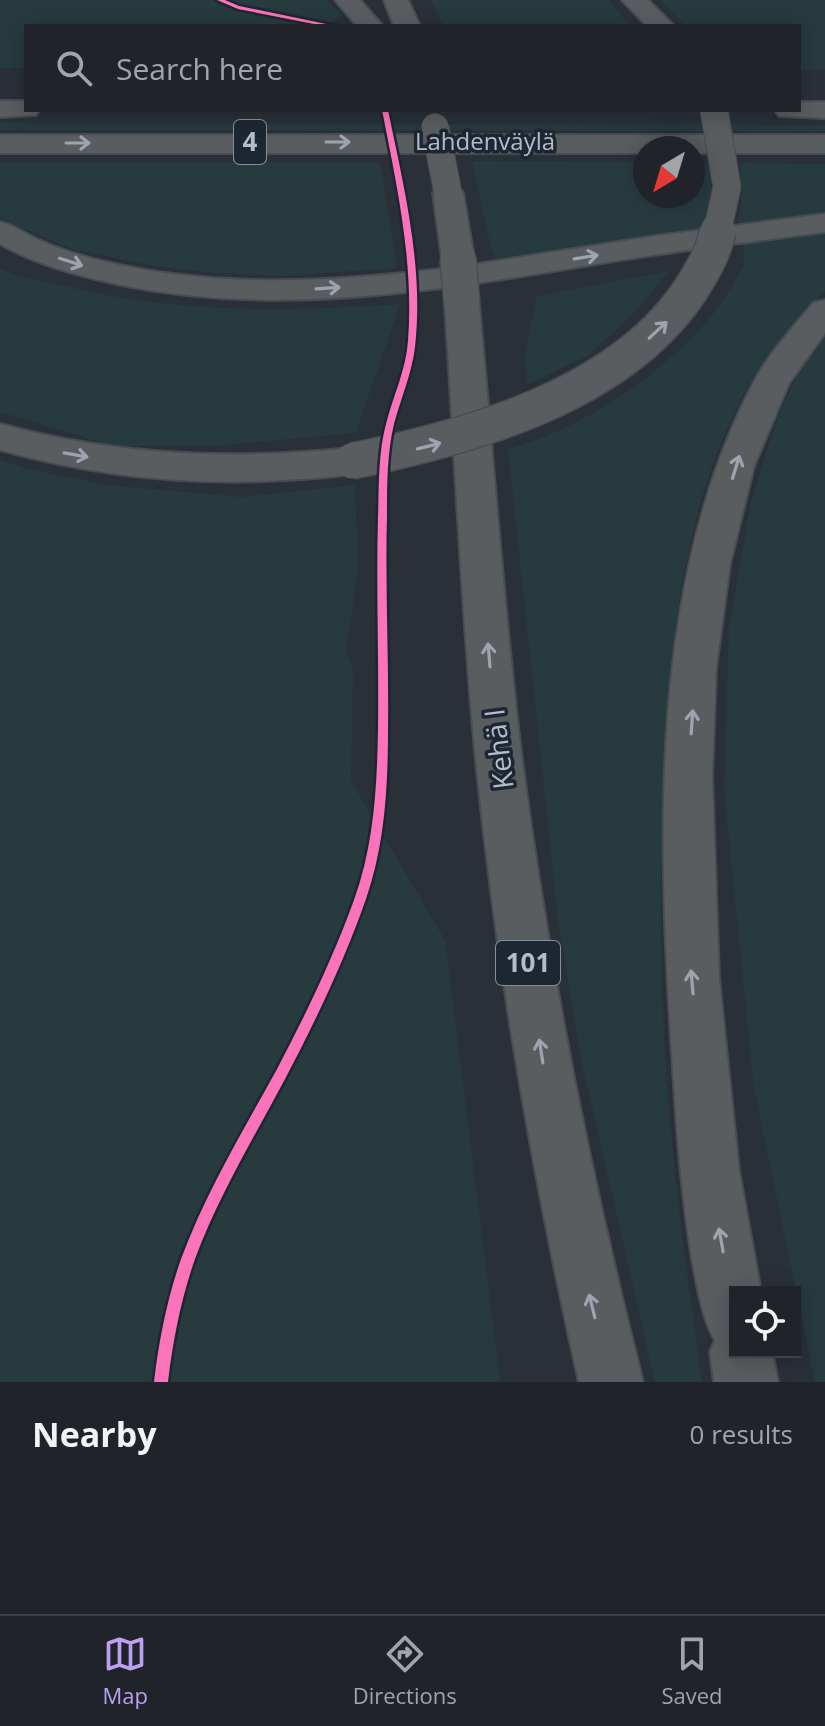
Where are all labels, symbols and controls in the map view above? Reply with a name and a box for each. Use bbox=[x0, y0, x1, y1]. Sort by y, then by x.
search box bbox=[24, 24, 801, 112]
icon: search bbox=[52, 46, 96, 90]
text: Search here bbox=[116, 48, 283, 89]
road number: 4 bbox=[234, 120, 266, 164]
street label: Lahdenväylä bbox=[415, 124, 555, 157]
one-way arrow bbox=[324, 134, 351, 150]
one-way arrow bbox=[64, 135, 91, 151]
north arrow bbox=[633, 136, 705, 208]
one-way arrow bbox=[573, 249, 598, 264]
one-way arrow bbox=[59, 255, 84, 270]
one-way arrow bbox=[314, 280, 341, 295]
one-way arrow bbox=[648, 320, 668, 339]
one-way arrow bbox=[415, 438, 441, 453]
one-way arrow bbox=[63, 449, 88, 464]
one-way arrow bbox=[730, 455, 744, 480]
one-way arrow bbox=[481, 642, 496, 669]
street label: Kehä I bbox=[474, 707, 522, 791]
one-way arrow bbox=[685, 709, 700, 736]
road number: 101 bbox=[496, 941, 560, 985]
one-way arrow bbox=[685, 969, 700, 996]
one-way arrow bbox=[533, 1039, 548, 1065]
one-way arrow bbox=[713, 1228, 728, 1253]
map controls bbox=[729, 1286, 801, 1358]
button: locate bbox=[729, 1286, 801, 1358]
one-way arrow bbox=[584, 1294, 599, 1320]
text: Nearby bbox=[32, 1411, 157, 1457]
text: 0 results bbox=[690, 1416, 793, 1452]
tab: Map bbox=[102, 1632, 148, 1710]
tab: Directions bbox=[353, 1632, 457, 1710]
tab: Saved bbox=[661, 1632, 723, 1710]

